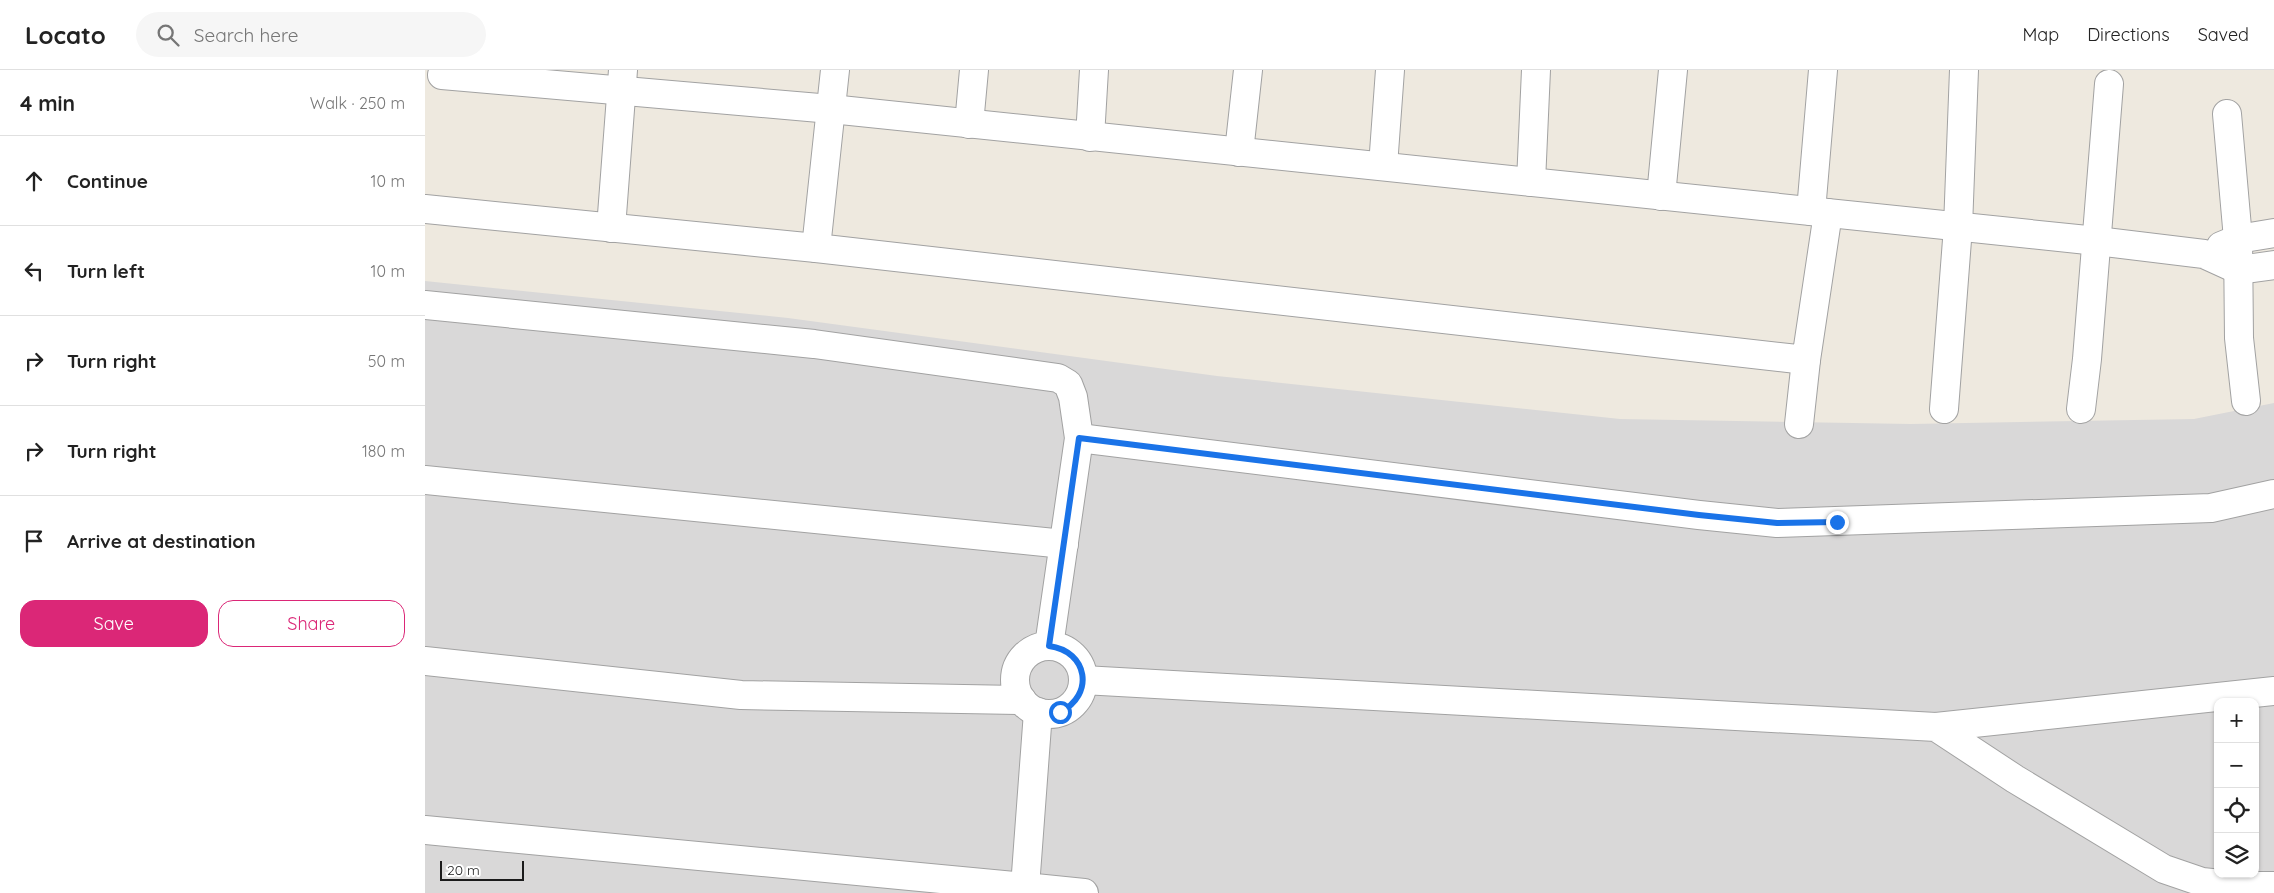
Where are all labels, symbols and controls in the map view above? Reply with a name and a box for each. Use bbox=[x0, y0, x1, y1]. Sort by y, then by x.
search box bbox=[136, 12, 486, 57]
text: Locato bbox=[25, 20, 106, 50]
icon: search bbox=[154, 21, 182, 49]
text: Search here bbox=[194, 23, 299, 47]
text: Map bbox=[2022, 23, 2059, 46]
text: Directions bbox=[2087, 23, 2170, 46]
text: Saved bbox=[2198, 23, 2249, 46]
text: 4 min bbox=[20, 90, 75, 116]
text: Walk · 250 m bbox=[310, 93, 405, 113]
icon: ahead bbox=[20, 167, 48, 195]
text: Continue bbox=[67, 169, 148, 193]
text: 10 m bbox=[371, 171, 405, 191]
icon: left bbox=[20, 257, 48, 285]
text: Turn left bbox=[67, 259, 145, 283]
text: 10 m bbox=[371, 261, 405, 281]
icon: right bbox=[20, 347, 48, 375]
text: Turn right bbox=[67, 349, 156, 373]
text: 50 m bbox=[368, 351, 405, 371]
icon: right bbox=[20, 437, 48, 465]
text: Turn right bbox=[67, 439, 156, 463]
text: 180 m bbox=[362, 441, 405, 461]
route end bbox=[1826, 511, 1849, 534]
icon: arrive bbox=[20, 527, 48, 555]
text: Arrive at destination bbox=[67, 529, 256, 553]
button: Save bbox=[20, 600, 208, 647]
button: Share bbox=[218, 600, 405, 647]
map controls bbox=[2214, 698, 2259, 878]
button: + bbox=[2214, 698, 2259, 743]
route start bbox=[1049, 701, 1072, 724]
button: − bbox=[2214, 743, 2259, 788]
button: locate bbox=[2214, 788, 2259, 833]
button: layers bbox=[2214, 833, 2259, 878]
scale bar bbox=[440, 858, 524, 881]
text: 20 m bbox=[447, 861, 480, 879]

